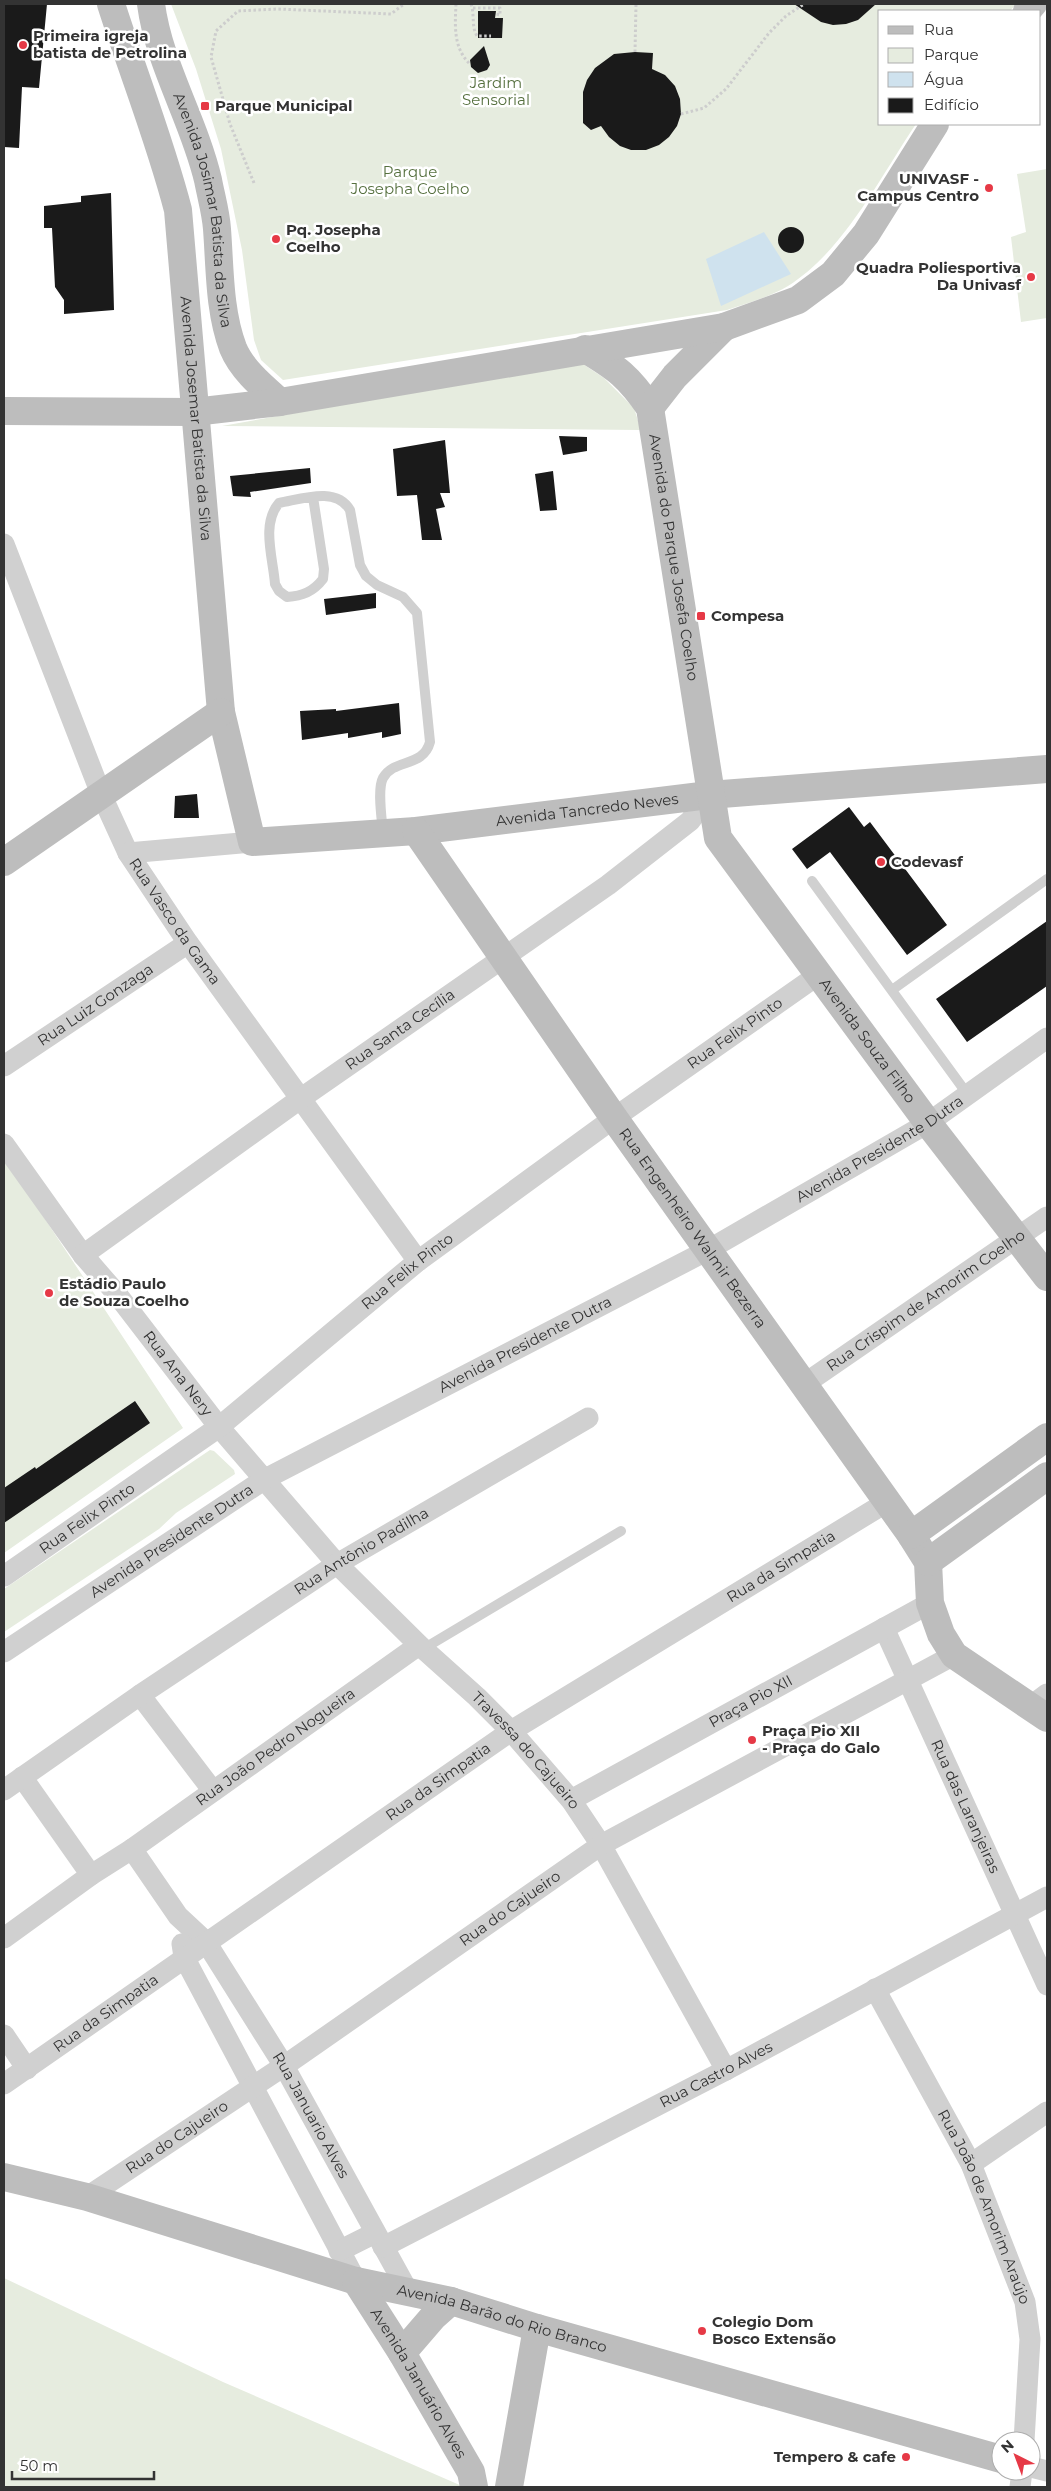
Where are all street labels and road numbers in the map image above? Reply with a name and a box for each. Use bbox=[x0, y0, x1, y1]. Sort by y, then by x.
street label: Avenida Josimar Batista da Silva bbox=[169, 90, 237, 329]
street label: Avenida Josemar Batista da Silva bbox=[176, 295, 216, 542]
street label: Avenida do Parque Josefa Coelho bbox=[645, 432, 703, 682]
street label: Avenida Tancredo Neves bbox=[495, 789, 680, 830]
street label: Rua Vasco da Gama bbox=[125, 854, 225, 988]
street label: Rua Luiz Gonzaga bbox=[34, 959, 157, 1050]
street label: Avenida Souza Filho bbox=[815, 974, 920, 1107]
street label: Rua Santa Cecília bbox=[341, 984, 458, 1074]
street label: Rua Felix Pinto bbox=[683, 993, 786, 1073]
street label: Avenida Presidente Dutra bbox=[792, 1091, 967, 1206]
street label: Rua Engenheiro Walmir Bezerra bbox=[615, 1124, 771, 1332]
street label: Rua Crispim de Amorim Coelho bbox=[822, 1225, 1029, 1375]
street label: Rua Felix Pinto bbox=[357, 1229, 457, 1313]
street label: Avenida Presidente Dutra bbox=[435, 1291, 615, 1397]
street label: Rua Ana Nery bbox=[139, 1327, 218, 1420]
street label: Rua Felix Pinto bbox=[35, 1478, 138, 1558]
street label: Avenida Presidente Dutra bbox=[86, 1480, 257, 1602]
street label: Rua Antônio Padilha bbox=[290, 1503, 432, 1599]
street label: Rua da Simpatia bbox=[723, 1526, 839, 1606]
street label: Praça Pio XII bbox=[705, 1670, 796, 1732]
street label: Rua João Pedro Nogueira bbox=[192, 1683, 359, 1810]
street label: Travessa do Cajueiro bbox=[468, 1687, 584, 1813]
street label: Rua das Laranjeiras bbox=[927, 1736, 1005, 1876]
street label: Rua da Simpatia bbox=[382, 1738, 494, 1825]
street label: Rua do Cajueiro bbox=[455, 1866, 564, 1950]
street label: Rua da Simpatia bbox=[49, 1970, 162, 2056]
street label: Rua Castro Alves bbox=[656, 2037, 776, 2112]
street label: Rua Januario Alves bbox=[269, 2048, 354, 2181]
street label: Rua do Cajueiro bbox=[122, 2096, 232, 2178]
street label: Rua João de Amorim Araújo bbox=[934, 2106, 1035, 2307]
street label: Avenida Barão do Rio Branco bbox=[395, 2280, 609, 2356]
street label: Avenida Januário Alves bbox=[367, 2304, 471, 2462]

